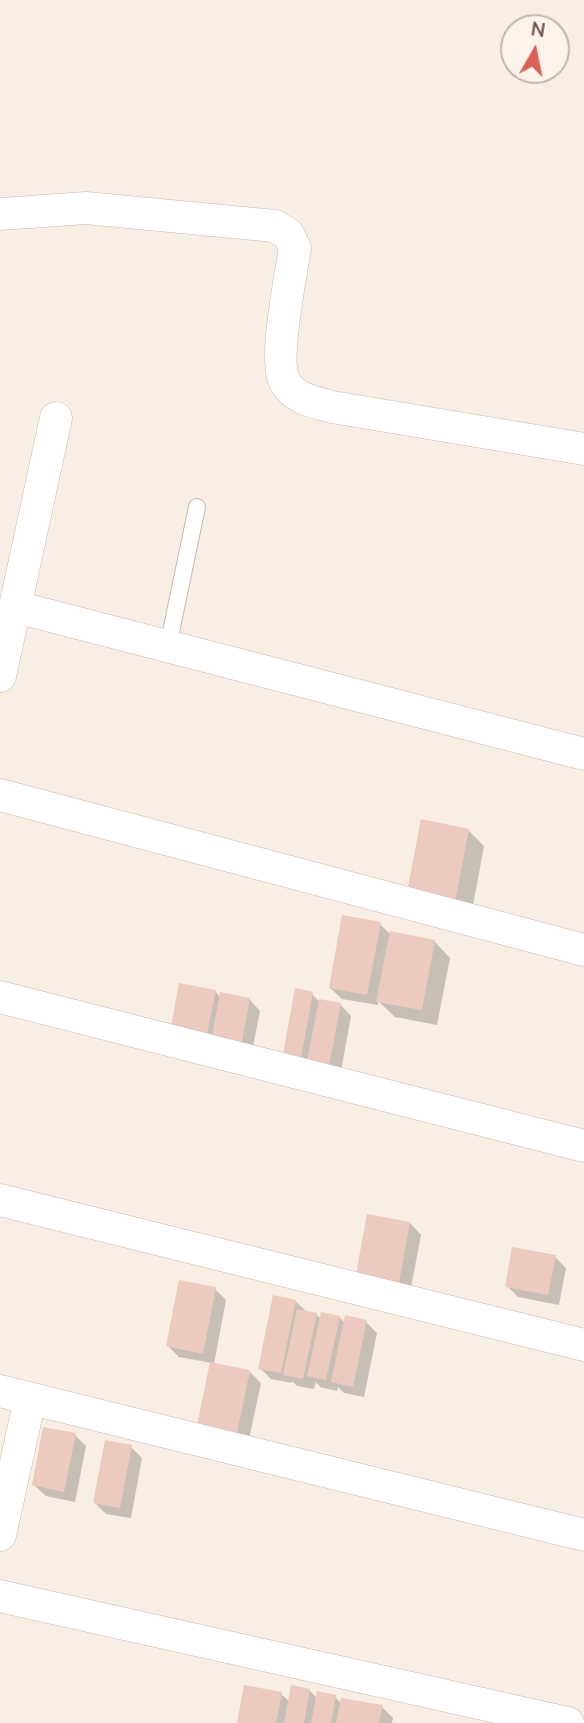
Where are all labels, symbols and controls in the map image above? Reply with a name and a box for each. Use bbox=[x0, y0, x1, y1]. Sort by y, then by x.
north arrow bbox=[500, 14, 570, 84]
text: N bbox=[529, 16, 547, 44]

